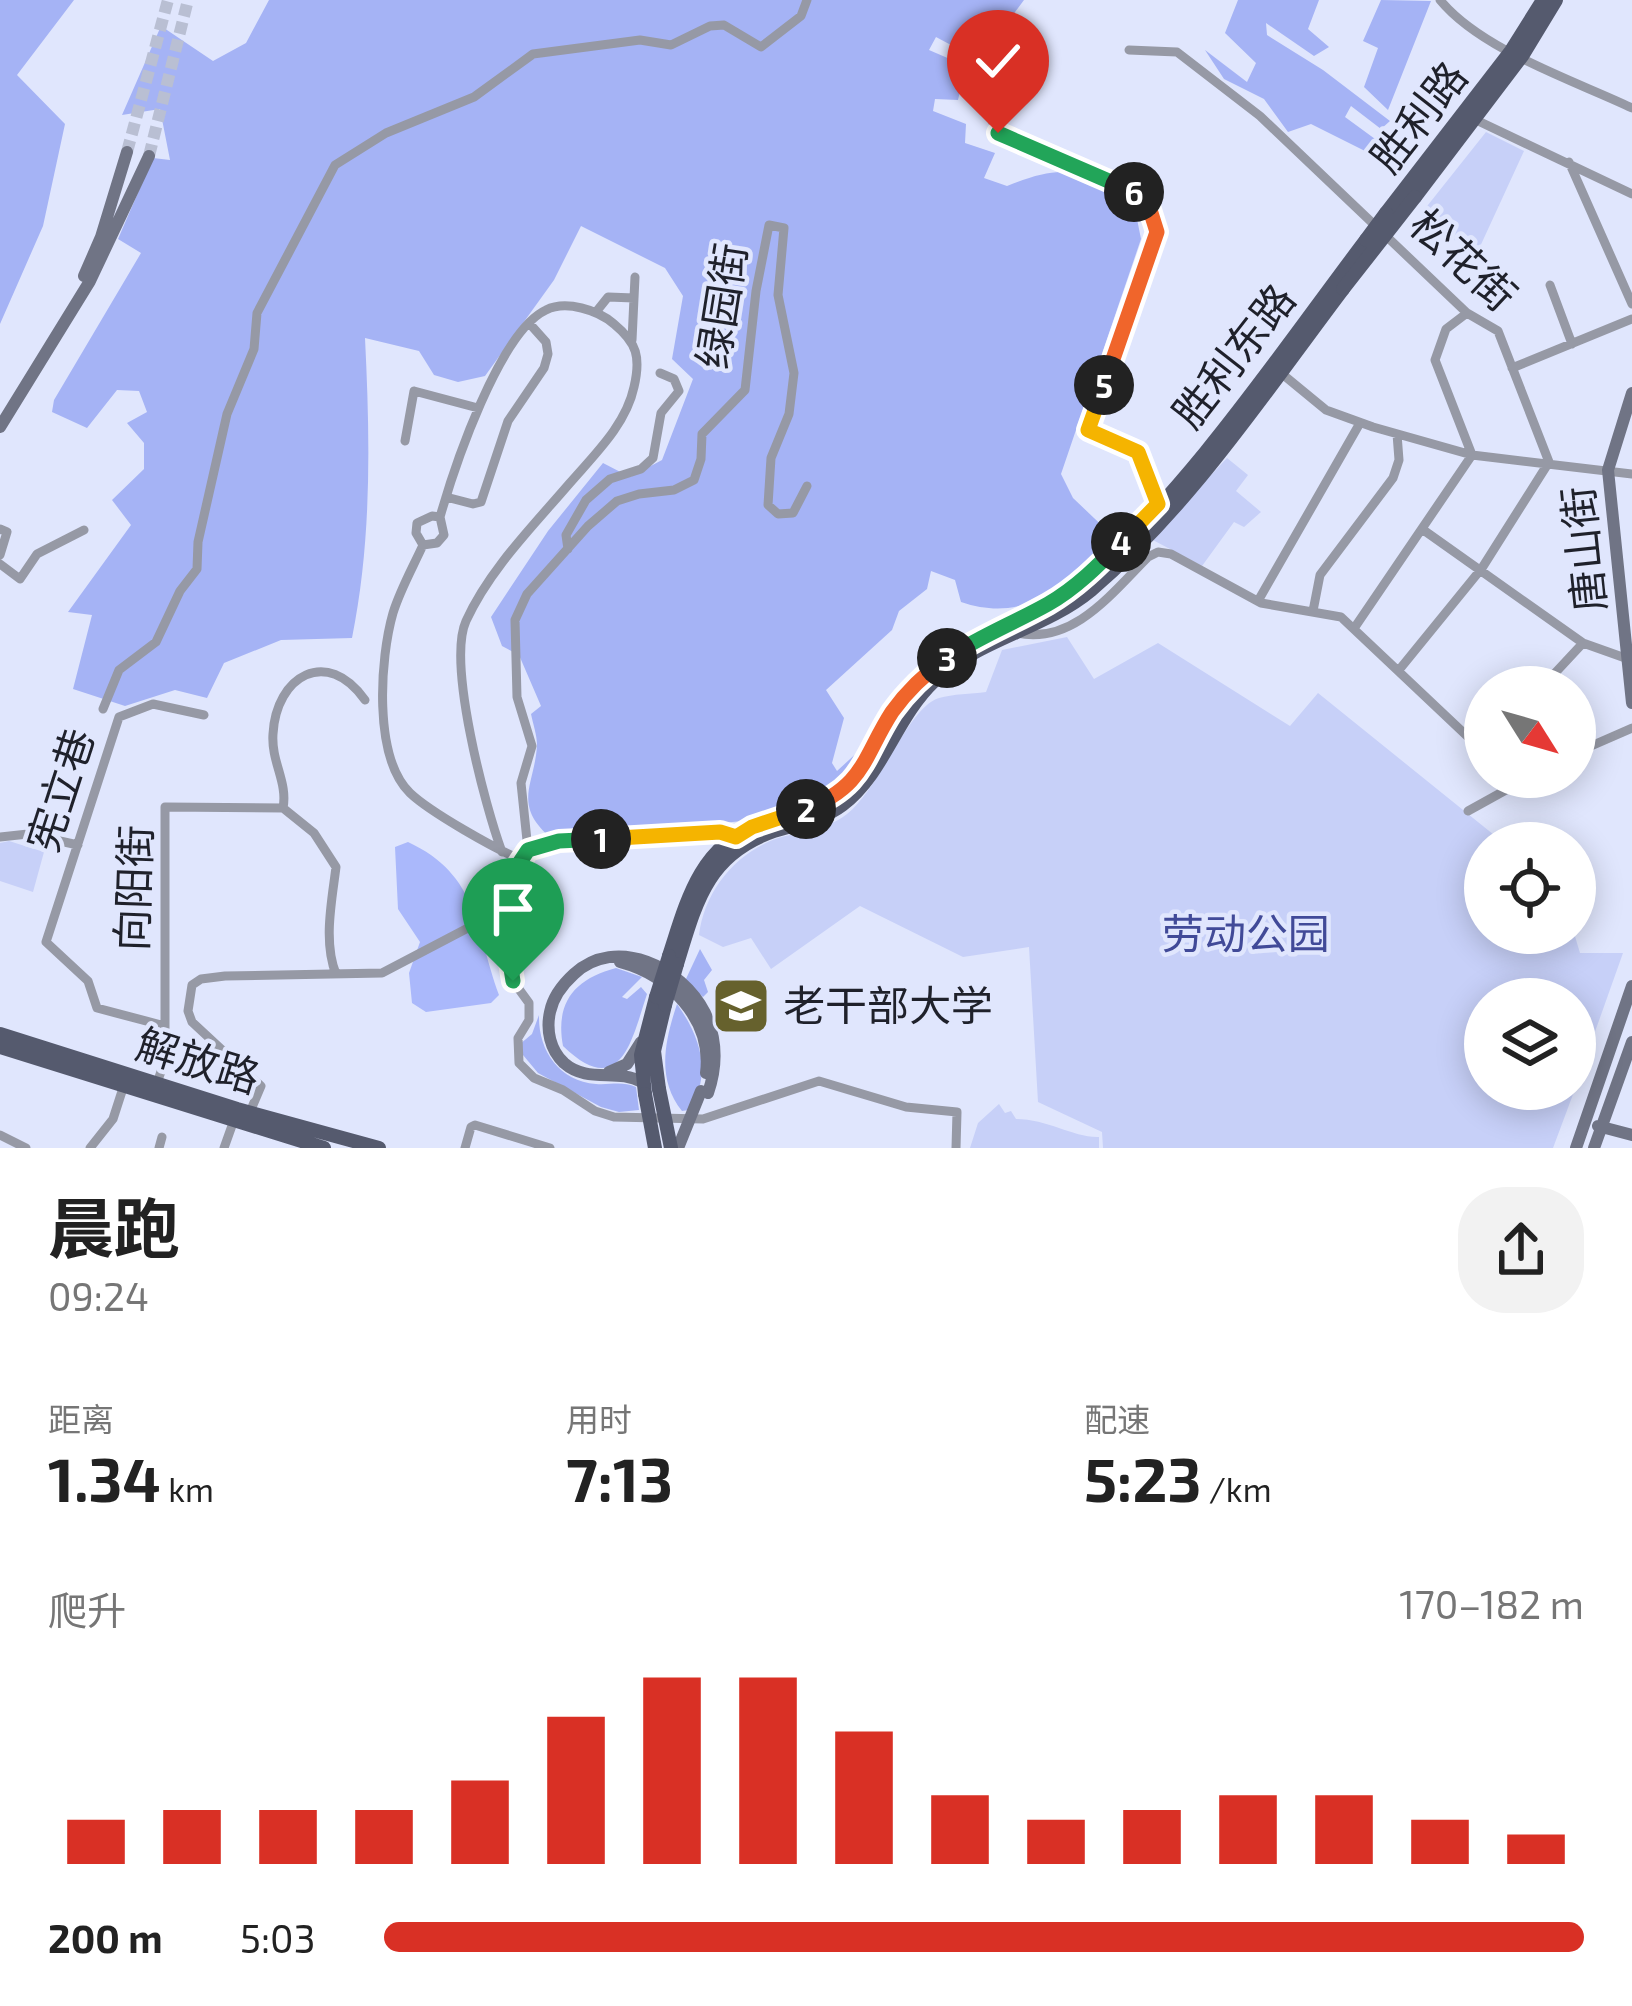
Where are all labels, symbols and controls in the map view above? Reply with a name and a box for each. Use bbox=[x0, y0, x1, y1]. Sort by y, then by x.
pin bbox=[947, 10, 1049, 133]
icon: check bbox=[965, 28, 1031, 94]
street label: 胜利路 bbox=[1359, 51, 1476, 181]
pin: 6 bbox=[1104, 162, 1164, 222]
text: 6 bbox=[1124, 172, 1144, 212]
street label: 松花街 bbox=[1401, 197, 1527, 320]
street label: 绿园街 bbox=[685, 240, 755, 372]
street label: 胜利东路 bbox=[1161, 273, 1304, 436]
pin: 5 bbox=[1074, 355, 1134, 415]
text: 5 bbox=[1095, 365, 1113, 405]
street label: 唐山街 bbox=[1551, 484, 1613, 614]
pin: 4 bbox=[1091, 512, 1151, 572]
text: 4 bbox=[1110, 522, 1132, 562]
pin: 3 bbox=[917, 628, 977, 688]
text: 3 bbox=[938, 638, 956, 678]
north arrow bbox=[1464, 666, 1596, 798]
map controls bbox=[1464, 666, 1596, 1110]
street label: 宪立巷 bbox=[16, 722, 102, 857]
pin: 2 bbox=[776, 779, 836, 839]
text: 2 bbox=[796, 789, 816, 829]
pin: 1 bbox=[571, 809, 631, 869]
text: 1 bbox=[594, 819, 608, 859]
button: locate bbox=[1464, 822, 1596, 954]
street label: 向阳街 bbox=[105, 824, 159, 952]
pin bbox=[462, 858, 564, 981]
icon: arrive bbox=[480, 876, 546, 942]
park label: 劳动公园 bbox=[1162, 907, 1330, 957]
school or university icon: 老干部大学 bbox=[710, 975, 772, 1037]
button: layers bbox=[1464, 978, 1596, 1110]
place label: 老干部大学 bbox=[783, 979, 993, 1029]
street label: 解放路 bbox=[131, 1017, 266, 1101]
text: 晨跑 bbox=[48, 1187, 180, 1266]
button: share bbox=[1458, 1187, 1584, 1313]
text: 09:24 bbox=[48, 1272, 149, 1319]
text: 距离 bbox=[48, 1399, 114, 1439]
text: 用时 bbox=[566, 1399, 632, 1439]
text: 配速 bbox=[1084, 1399, 1150, 1439]
text: 1.34 bbox=[48, 1442, 161, 1514]
text: 7:13 bbox=[566, 1442, 673, 1514]
text: 5:23 bbox=[1084, 1442, 1201, 1514]
text: km bbox=[161, 1469, 214, 1509]
text: /km bbox=[1201, 1469, 1272, 1509]
text: 170–182 m bbox=[1399, 1580, 1584, 1627]
text: 爬升 bbox=[48, 1586, 126, 1633]
text: 200 m bbox=[48, 1914, 163, 1961]
text: 5:03 bbox=[240, 1914, 315, 1961]

